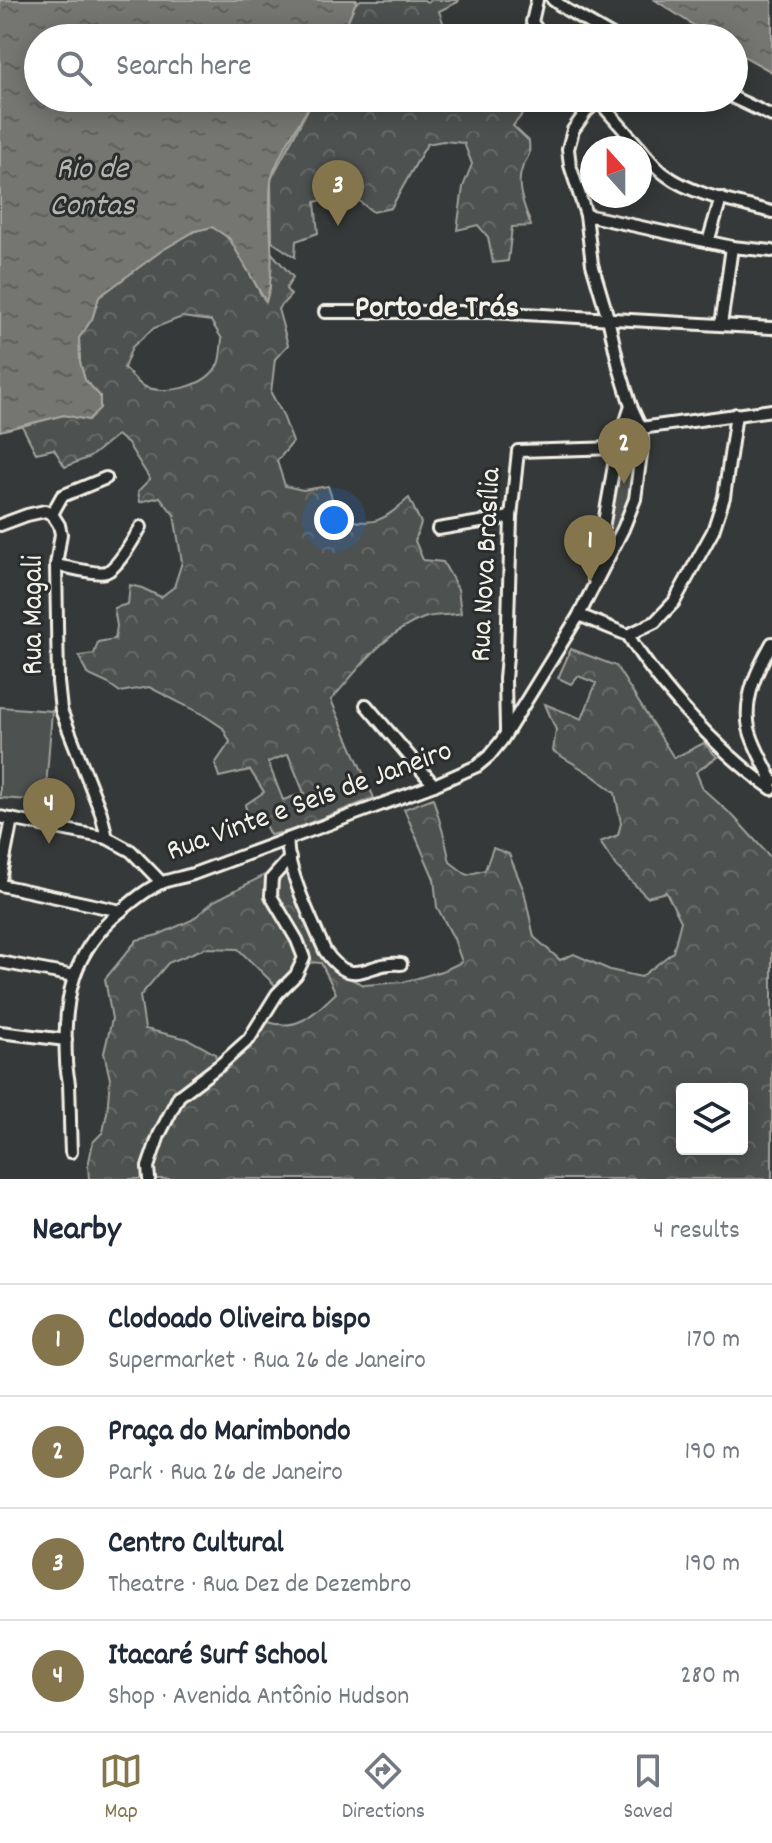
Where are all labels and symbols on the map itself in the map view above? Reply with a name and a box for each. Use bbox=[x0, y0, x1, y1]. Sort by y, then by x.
north arrow bbox=[580, 136, 652, 208]
water label: Rio de Contas bbox=[49, 148, 136, 231]
pin: 3 bbox=[312, 160, 364, 226]
district label: Porto de Trás bbox=[355, 287, 519, 333]
pin: 2 bbox=[598, 418, 650, 484]
street label: Rua Nova Brasília bbox=[461, 466, 515, 663]
your location bbox=[314, 500, 354, 540]
pin: 1 bbox=[564, 515, 616, 581]
street label: Rua Magali bbox=[14, 555, 57, 675]
street label: Rua Vinte e Seis de Janeiro bbox=[161, 731, 459, 875]
pin: 4 bbox=[23, 778, 75, 844]

